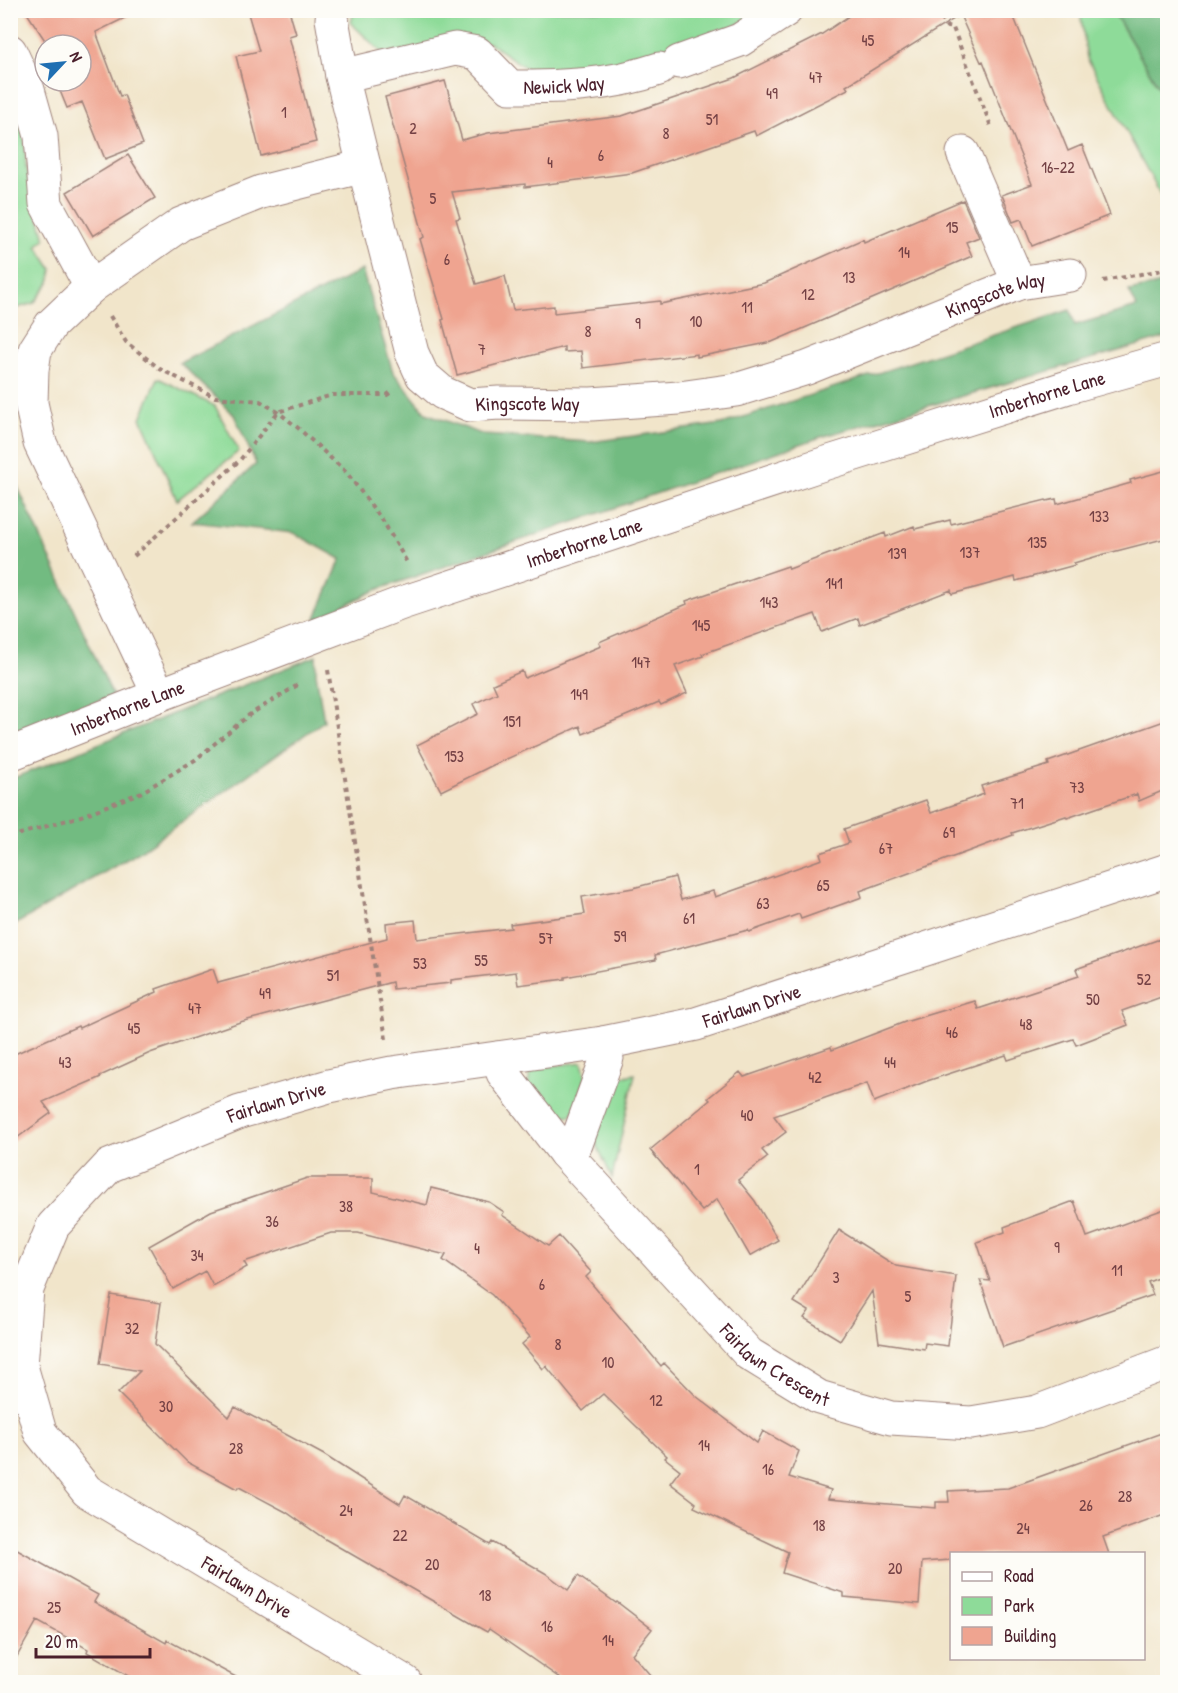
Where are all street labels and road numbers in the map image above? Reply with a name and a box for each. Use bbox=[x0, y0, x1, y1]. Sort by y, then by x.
street label: Newick Way bbox=[523, 68, 606, 100]
street label: Kingscote Way bbox=[941, 265, 1047, 324]
street label: Imberhorne Lane bbox=[985, 363, 1108, 424]
street label: Kingscote Way bbox=[474, 389, 580, 418]
street label: Imberhorne Lane bbox=[523, 511, 645, 574]
street label: Imberhorne Lane bbox=[66, 673, 188, 742]
street label: Fairlawn Drive bbox=[698, 977, 804, 1034]
street label: Fairlawn Drive bbox=[222, 1074, 329, 1129]
street label: Fairlawn Crescent bbox=[714, 1316, 834, 1413]
street label: Fairlawn Drive bbox=[196, 1548, 298, 1624]

